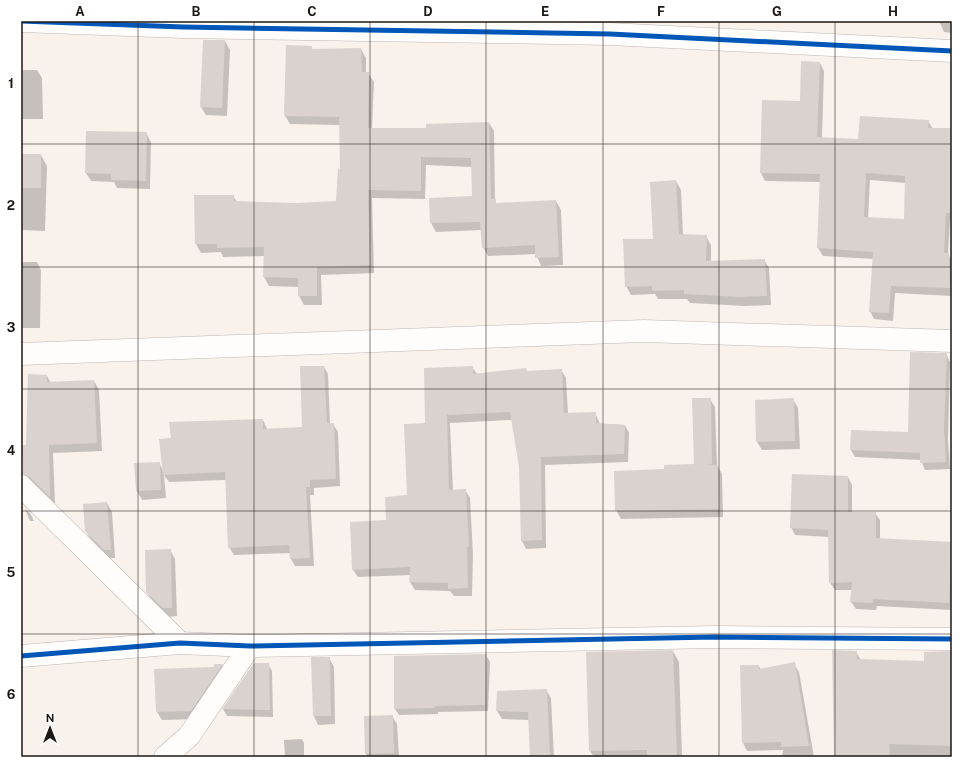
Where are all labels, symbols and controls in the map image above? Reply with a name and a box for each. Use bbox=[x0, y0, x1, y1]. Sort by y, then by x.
text: A bbox=[75, 4, 85, 19]
text: B bbox=[192, 4, 201, 19]
text: C bbox=[307, 4, 317, 19]
text: D bbox=[423, 4, 433, 19]
text: E bbox=[541, 4, 549, 19]
text: F bbox=[657, 4, 665, 19]
text: G bbox=[772, 4, 782, 19]
text: H bbox=[888, 4, 898, 19]
text: 1 bbox=[8, 76, 14, 91]
text: 2 bbox=[7, 198, 15, 213]
text: 3 bbox=[7, 320, 16, 335]
text: 4 bbox=[7, 443, 16, 458]
text: 5 bbox=[7, 565, 16, 580]
text: 6 bbox=[7, 687, 16, 702]
north arrow bbox=[30, 708, 70, 748]
text: N bbox=[46, 712, 54, 724]

